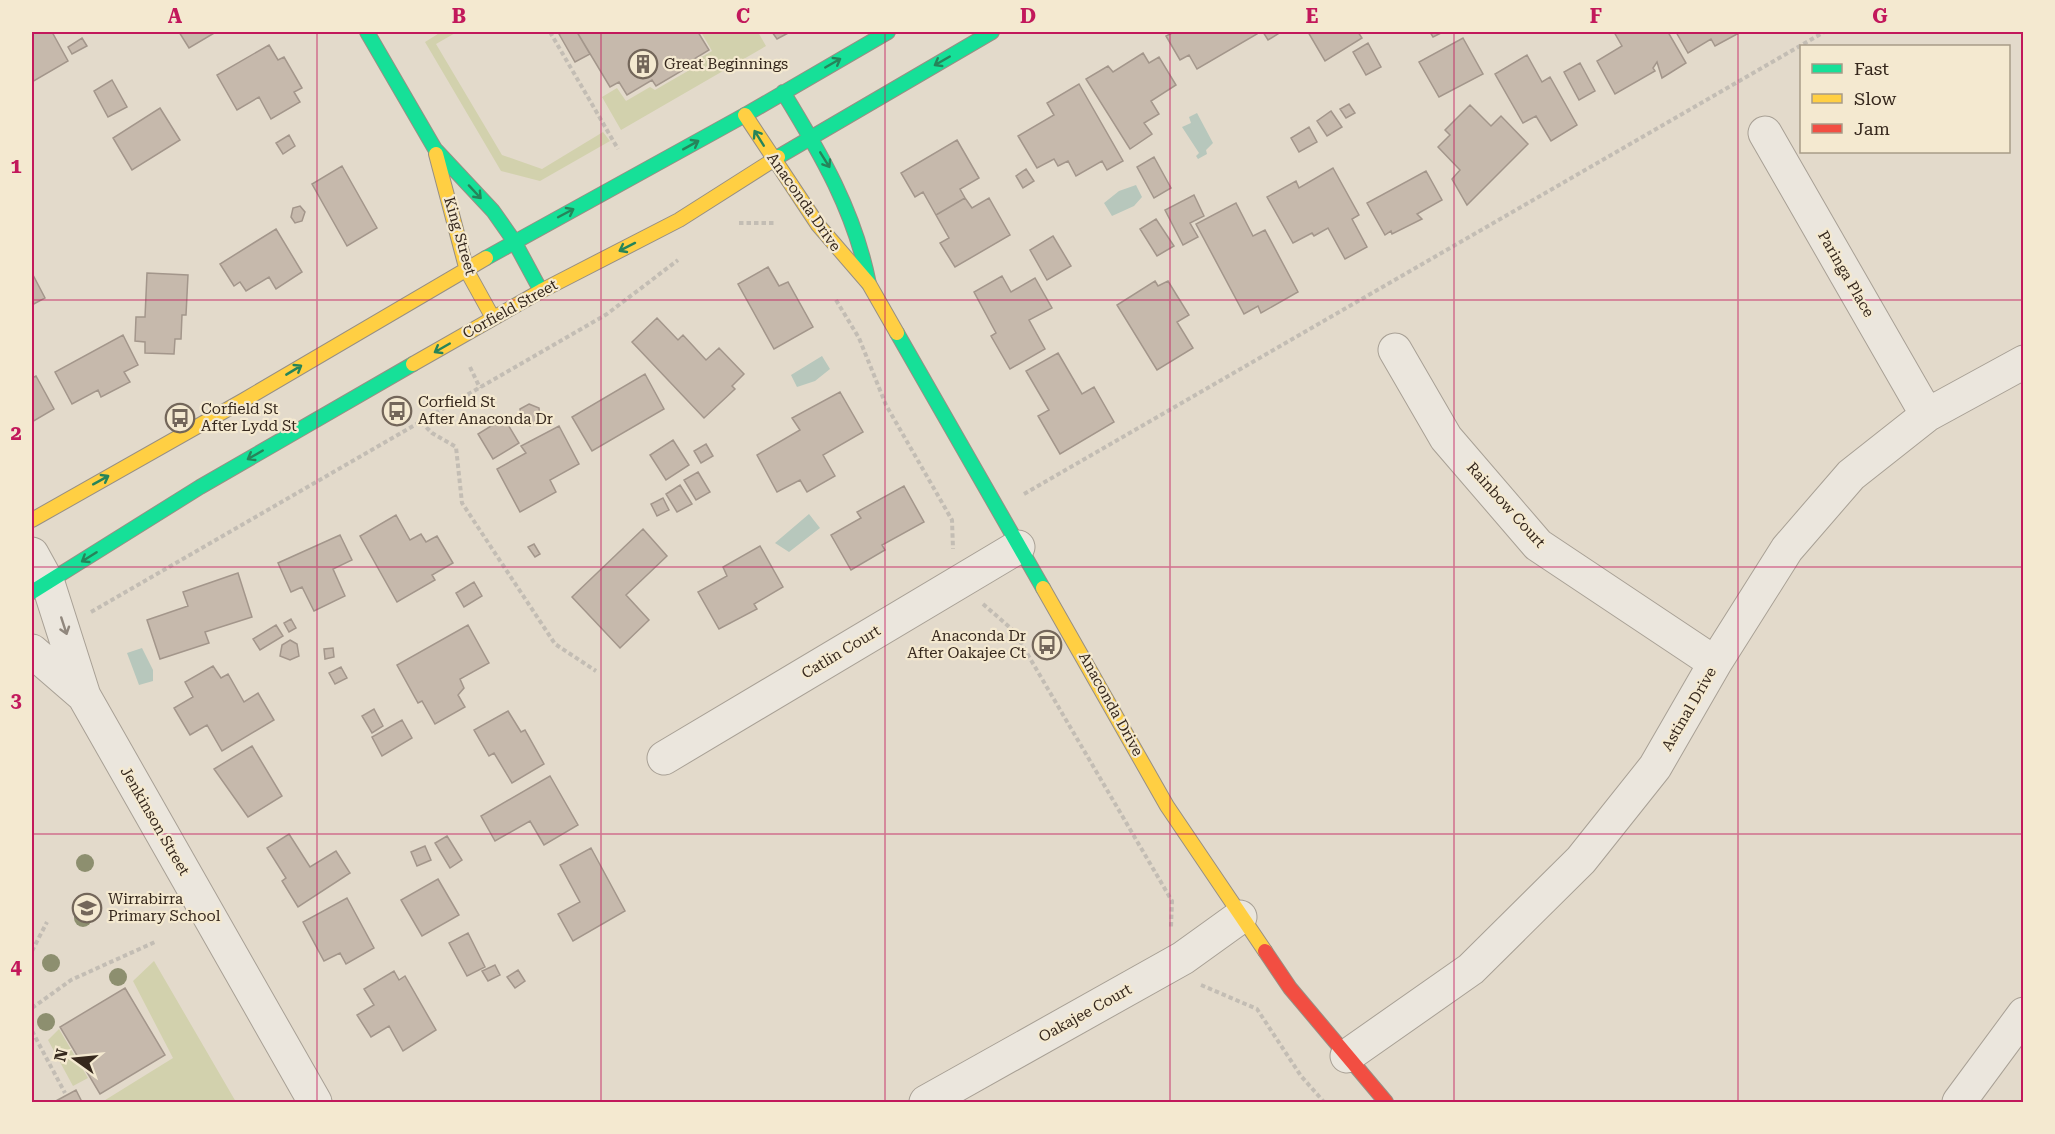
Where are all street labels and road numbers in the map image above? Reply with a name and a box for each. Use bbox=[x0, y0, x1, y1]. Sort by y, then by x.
street label: Anaconda Drive bbox=[763, 149, 845, 255]
street label: King Street bbox=[440, 195, 480, 278]
street label: Paringa Place bbox=[1814, 227, 1878, 321]
street label: Corfield Street bbox=[460, 275, 561, 342]
street label: Rainbow Court bbox=[1463, 459, 1549, 552]
street label: Catlin Court bbox=[798, 621, 884, 683]
street label: Anaconda Drive bbox=[1075, 649, 1147, 759]
street label: Astinal Drive bbox=[1658, 664, 1720, 754]
street label: Jenkinson Street bbox=[117, 763, 194, 879]
street label: Oakajee Court bbox=[1035, 980, 1135, 1046]

